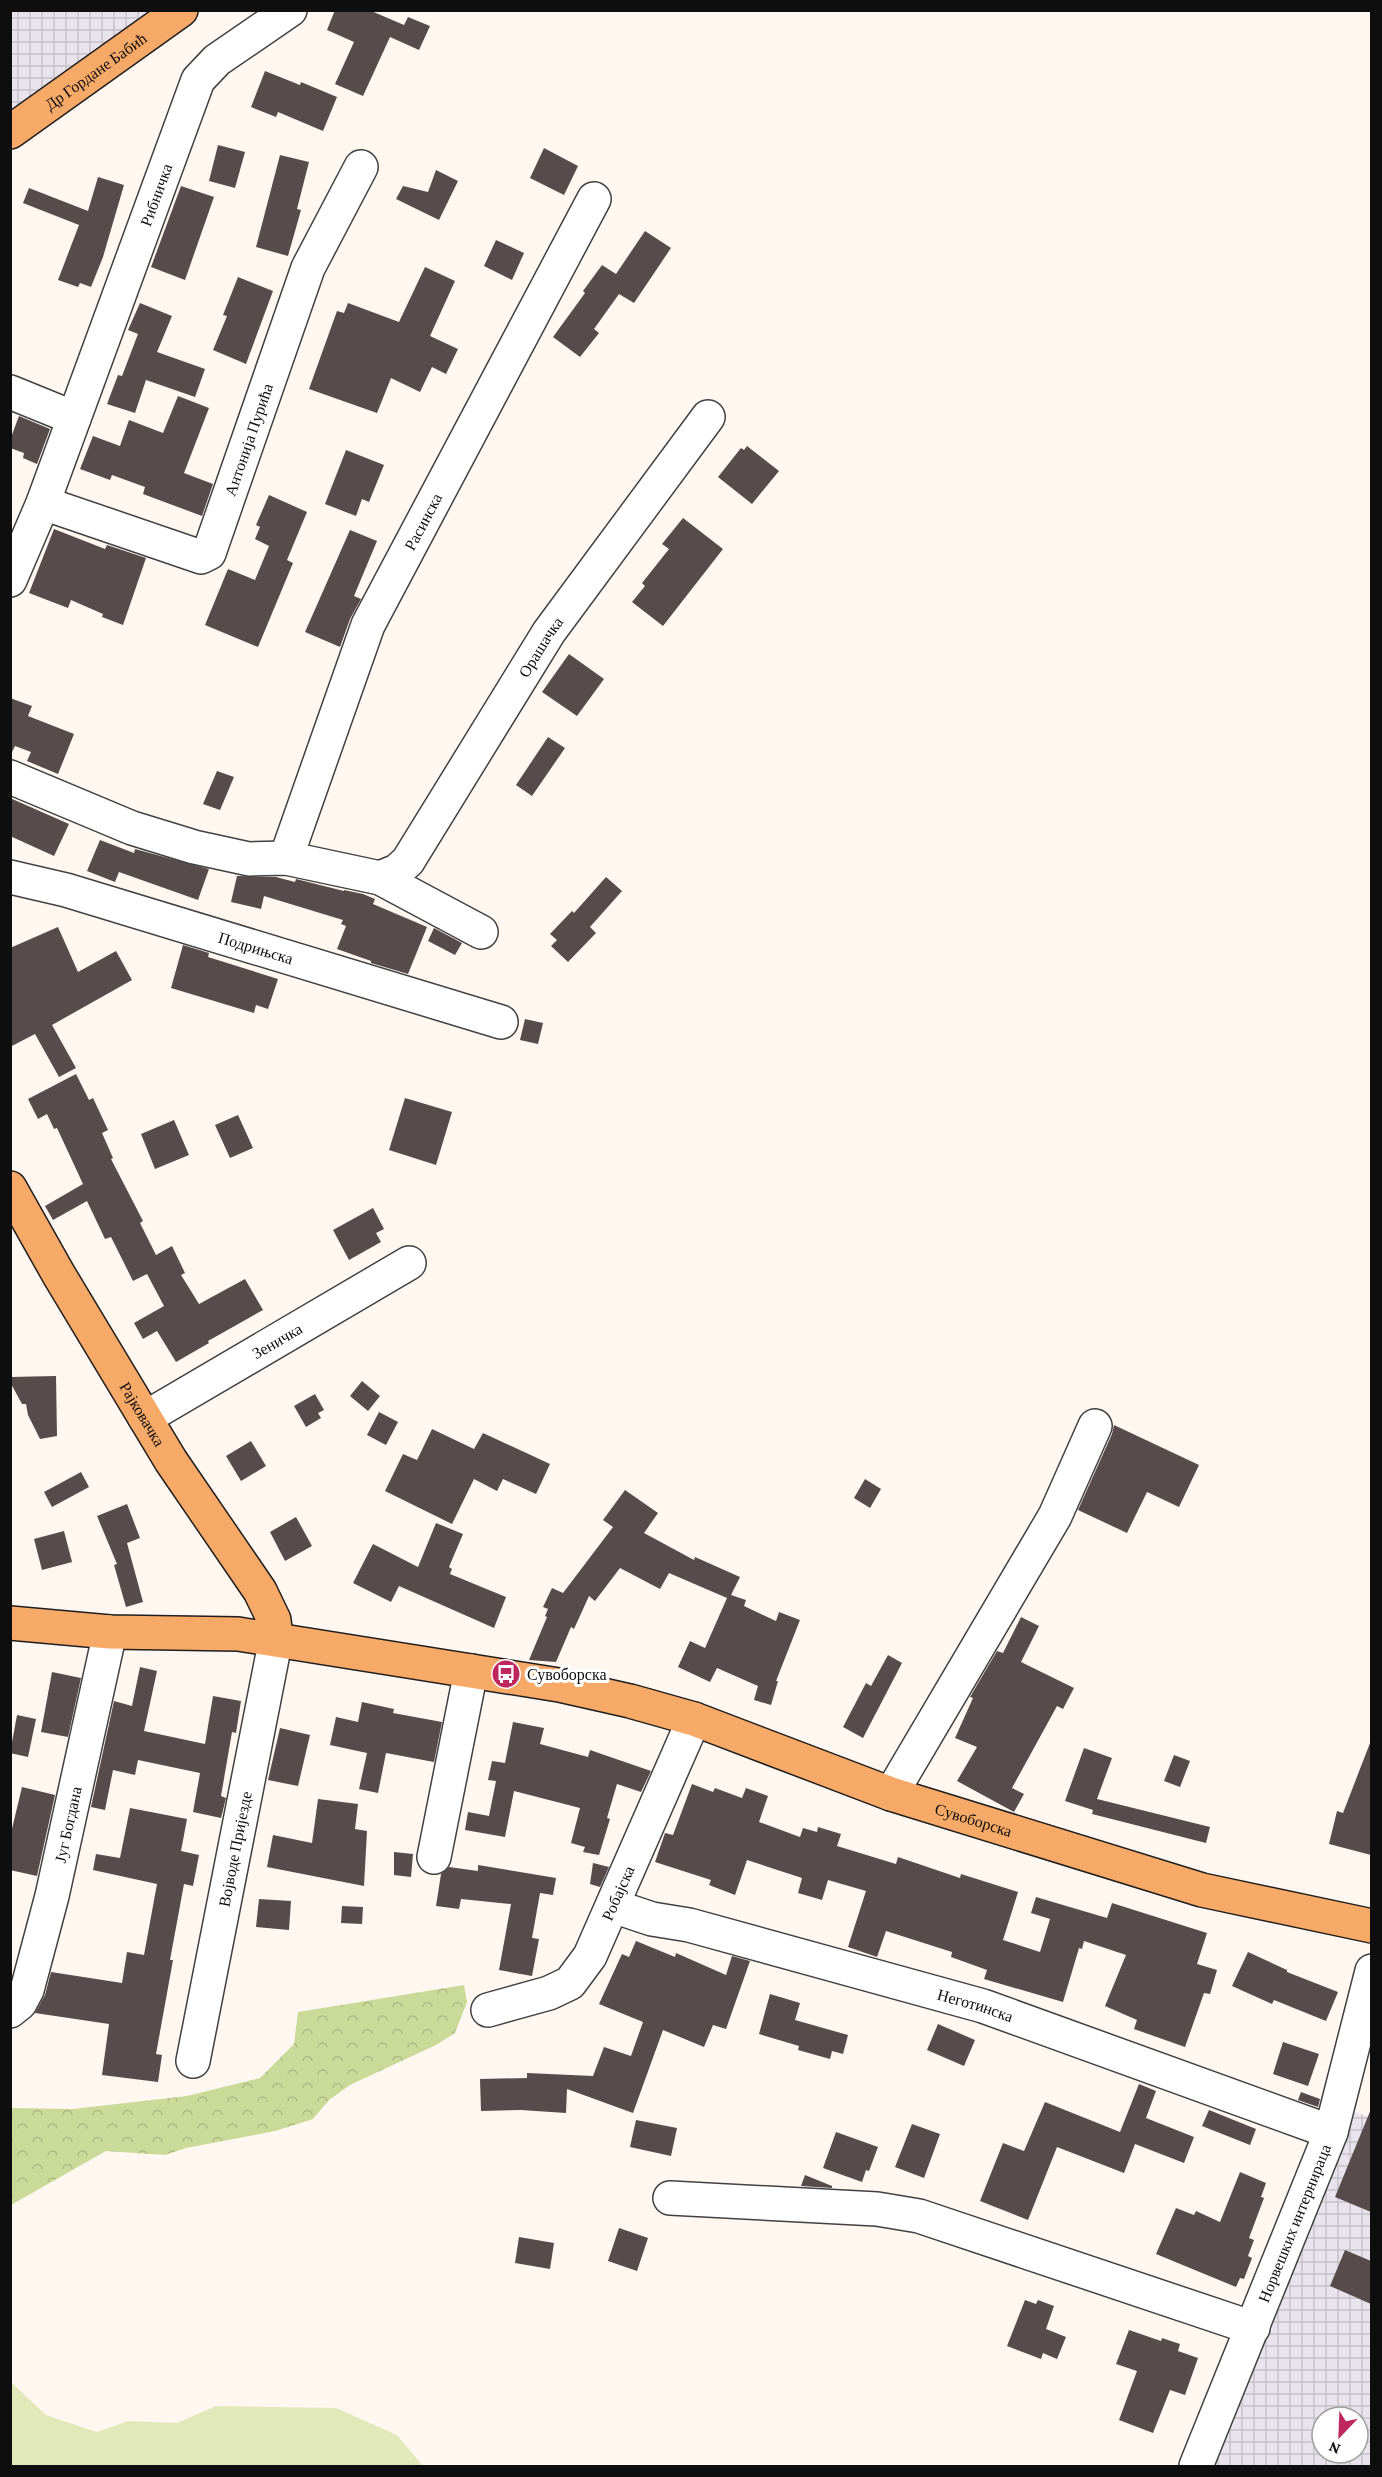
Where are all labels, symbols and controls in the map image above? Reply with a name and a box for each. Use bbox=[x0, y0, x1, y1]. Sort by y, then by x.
street label: Др Гордане Бабић bbox=[41, 29, 149, 114]
street label: Рибничка bbox=[137, 161, 175, 228]
street label: Антонија Пурића bbox=[221, 381, 276, 498]
street label: Расинска bbox=[401, 490, 445, 553]
street label: Орашачка bbox=[515, 613, 566, 680]
street label: Подрињска bbox=[217, 928, 295, 967]
street label: Зеничка bbox=[249, 1319, 305, 1362]
street label: Рајковачка bbox=[117, 1379, 168, 1449]
bus stop icon: Сувоборска bbox=[490, 1658, 522, 1690]
place label: Сувоборска bbox=[527, 1666, 607, 1684]
street label: Југ Богдана bbox=[51, 1785, 84, 1864]
street label: Војводе Пријезде bbox=[215, 1790, 254, 1908]
street label: Сувоборска bbox=[933, 1800, 1014, 1839]
street label: Робајска bbox=[598, 1863, 637, 1923]
street label: Неготинска bbox=[936, 1985, 1016, 2025]
street label: Норвешких интернираца bbox=[1255, 2142, 1334, 2305]
north arrow bbox=[1310, 2405, 1370, 2465]
text: N bbox=[1326, 2438, 1343, 2458]

